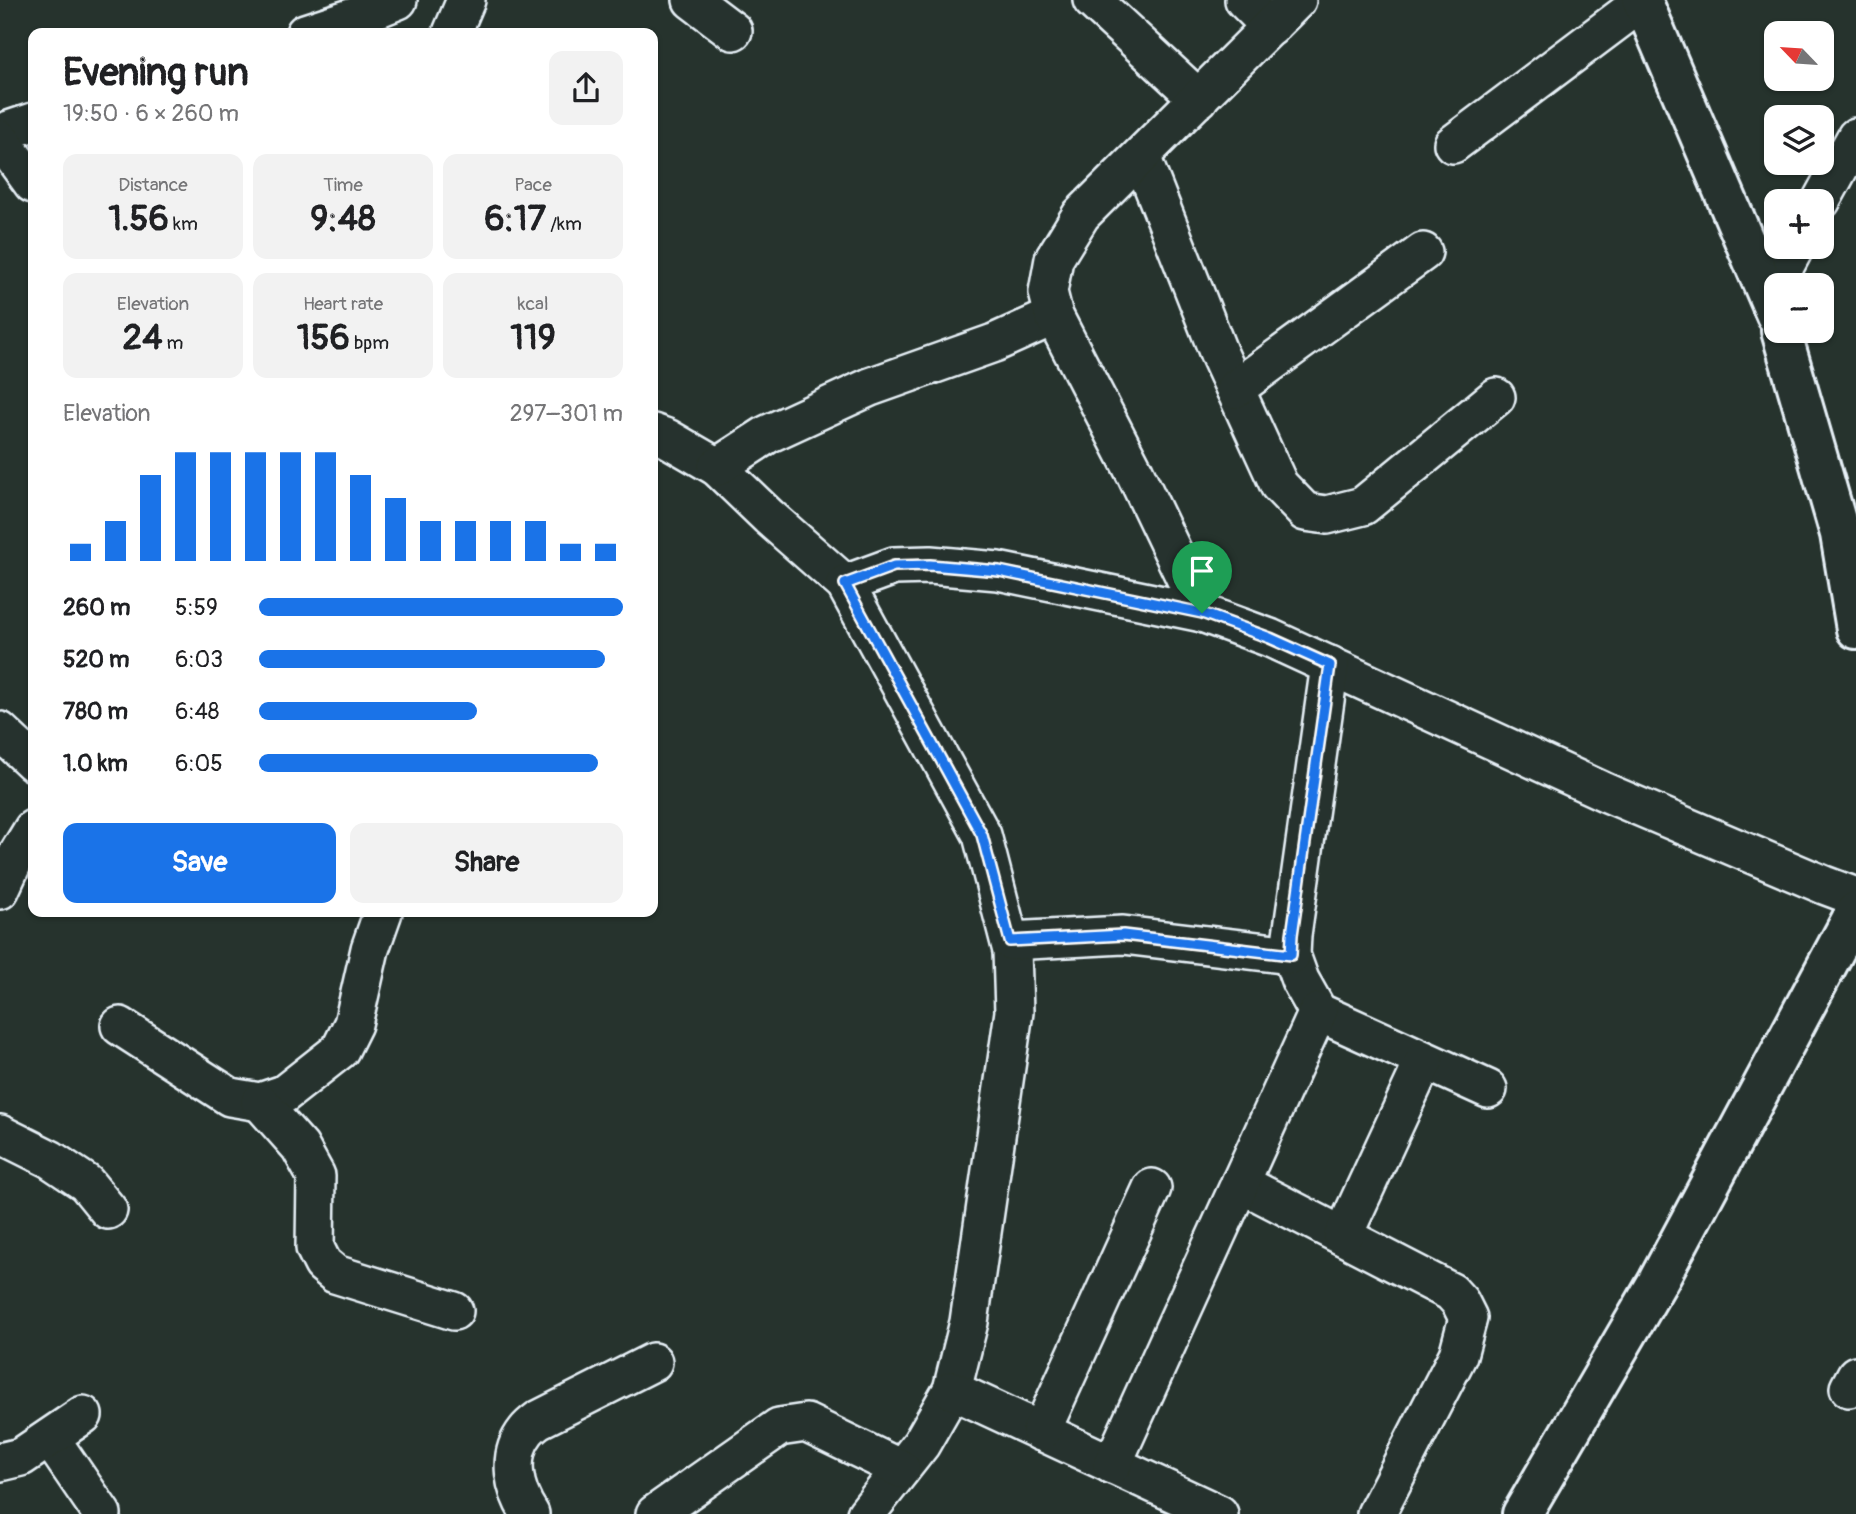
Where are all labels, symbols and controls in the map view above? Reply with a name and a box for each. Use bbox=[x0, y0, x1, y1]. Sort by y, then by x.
north arrow bbox=[1764, 21, 1834, 91]
map controls bbox=[1764, 21, 1834, 343]
text: Evening run bbox=[63, 49, 249, 97]
button: share bbox=[549, 51, 623, 125]
text: 19:50 · 6 × 260 m bbox=[63, 99, 239, 128]
button: layers bbox=[1764, 105, 1834, 175]
text: Distance bbox=[118, 173, 188, 197]
text: Time bbox=[323, 173, 363, 197]
text: Pace bbox=[514, 173, 552, 197]
button: + bbox=[1764, 189, 1834, 259]
text: 1.56 bbox=[108, 197, 169, 241]
text: 9:48 bbox=[310, 197, 376, 241]
text: 6:17 bbox=[484, 197, 546, 241]
text: km bbox=[169, 212, 198, 236]
text: /km bbox=[546, 212, 582, 236]
button: − bbox=[1764, 273, 1834, 343]
text: Elevation bbox=[117, 292, 189, 316]
text: Heart rate bbox=[303, 292, 383, 316]
text: kcal bbox=[518, 292, 548, 316]
text: 24 bbox=[123, 316, 162, 360]
text: 156 bbox=[297, 316, 350, 360]
text: 119 bbox=[510, 316, 556, 360]
text: m bbox=[162, 331, 183, 355]
text: bpm bbox=[350, 331, 389, 355]
text: Elevation bbox=[63, 399, 151, 428]
text: 297–301 m bbox=[510, 399, 623, 428]
pin bbox=[1172, 541, 1232, 613]
icon: arrive bbox=[1183, 552, 1221, 590]
text: 260 m bbox=[63, 593, 130, 622]
text: 5:59 bbox=[175, 593, 218, 622]
text: 520 m bbox=[63, 645, 129, 674]
text: 6:03 bbox=[175, 645, 223, 674]
text: 780 m bbox=[63, 697, 128, 726]
text: 6:48 bbox=[175, 697, 219, 726]
text: 1.0 km bbox=[63, 749, 128, 778]
text: 6:05 bbox=[175, 749, 223, 778]
button: Save bbox=[63, 823, 336, 903]
button: Share bbox=[350, 823, 623, 903]

